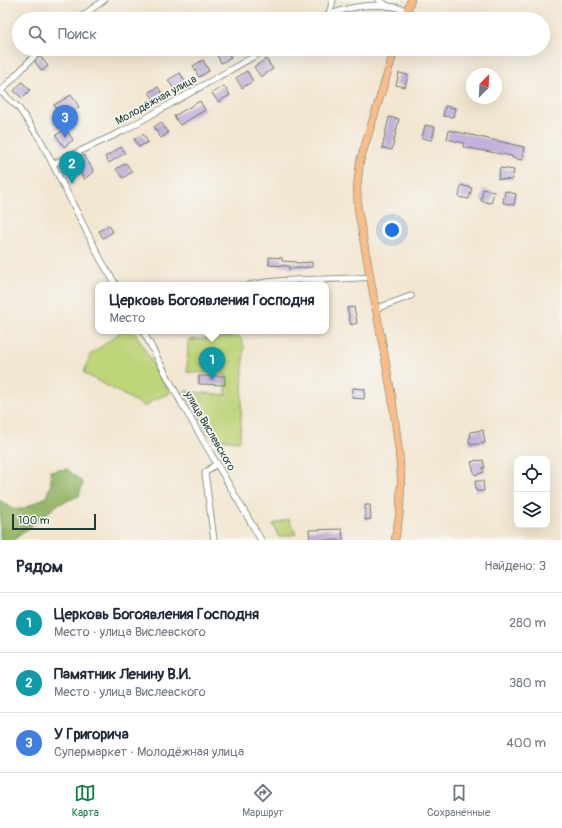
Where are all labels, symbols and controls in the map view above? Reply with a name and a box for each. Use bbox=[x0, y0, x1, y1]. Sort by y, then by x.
search box bbox=[12, 12, 550, 56]
icon: search bbox=[26, 23, 48, 45]
text: Поиск bbox=[58, 25, 97, 44]
north arrow bbox=[466, 68, 502, 104]
street label: Молодёжная улица bbox=[113, 72, 199, 128]
pin: 3 bbox=[52, 105, 78, 138]
pin: 2 bbox=[59, 151, 85, 184]
your location bbox=[382, 220, 402, 240]
popup bbox=[95, 282, 329, 334]
text: Церковь Богоявления Господня bbox=[110, 291, 314, 310]
text: Место bbox=[110, 310, 145, 326]
pin: 1 bbox=[199, 347, 225, 380]
street label: улица Вислевского bbox=[181, 388, 238, 473]
map controls bbox=[514, 456, 550, 528]
button: locate bbox=[514, 456, 550, 492]
button: layers bbox=[514, 492, 550, 528]
scale bar bbox=[12, 512, 96, 531]
text: 100 m bbox=[18, 514, 49, 527]
text: Рядом bbox=[16, 556, 63, 577]
text: Найдено: 3 bbox=[484, 558, 546, 574]
text: Церковь Богоявления Господня bbox=[54, 605, 259, 624]
text: 1 bbox=[26, 615, 32, 631]
text: 280 m bbox=[509, 615, 546, 631]
text: Место · улица Вислевского bbox=[54, 624, 206, 640]
text: Памятник Ленину В.И. bbox=[54, 665, 191, 684]
text: 2 bbox=[25, 675, 33, 691]
text: 380 m bbox=[509, 675, 546, 691]
text: Место · улица Вислевского bbox=[54, 684, 206, 700]
text: У Григорича bbox=[54, 725, 129, 744]
text: 3 bbox=[25, 735, 33, 751]
text: 400 m bbox=[506, 735, 546, 751]
text: Супермаркет · Молодёжная улица bbox=[54, 744, 244, 760]
tab: Карта bbox=[72, 782, 99, 819]
tab: Маршрут bbox=[242, 782, 284, 819]
tab: Сохранённые bbox=[427, 782, 490, 819]

